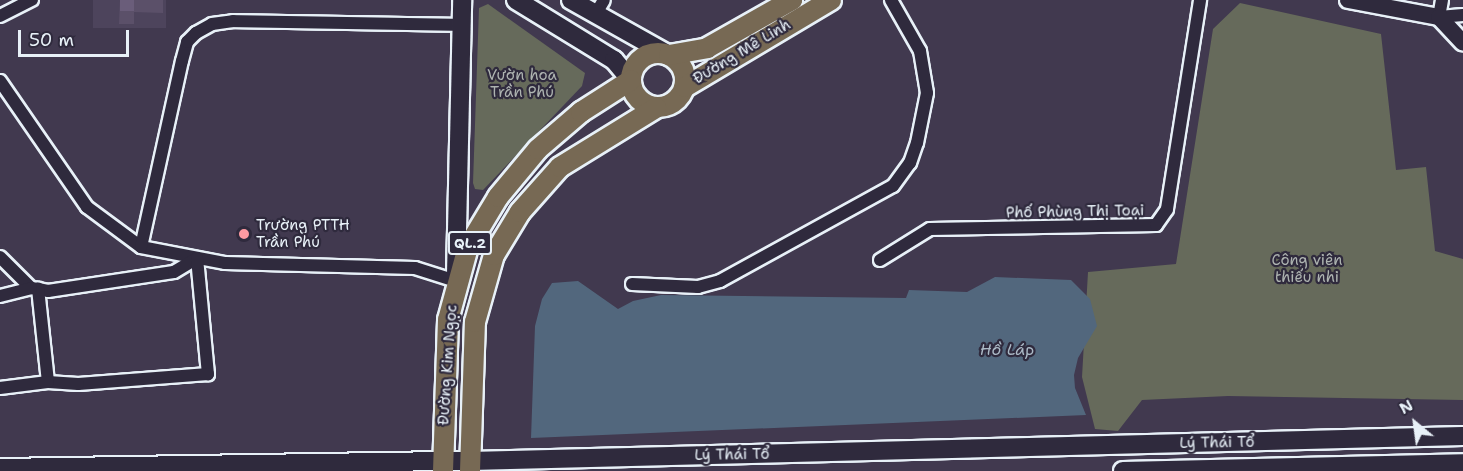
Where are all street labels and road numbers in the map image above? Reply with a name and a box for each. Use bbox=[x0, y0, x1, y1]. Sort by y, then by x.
street label: Đường Mê Linh bbox=[690, 16, 794, 88]
street label: Phố Phùng Thị Toại bbox=[1006, 202, 1144, 222]
road number: QL.2 bbox=[448, 232, 492, 254]
street label: Đường Kim Ngọc bbox=[435, 304, 461, 426]
street label: Lý Thái Tổ bbox=[1179, 433, 1255, 453]
street label: Lý Thái Tổ bbox=[694, 445, 770, 465]

